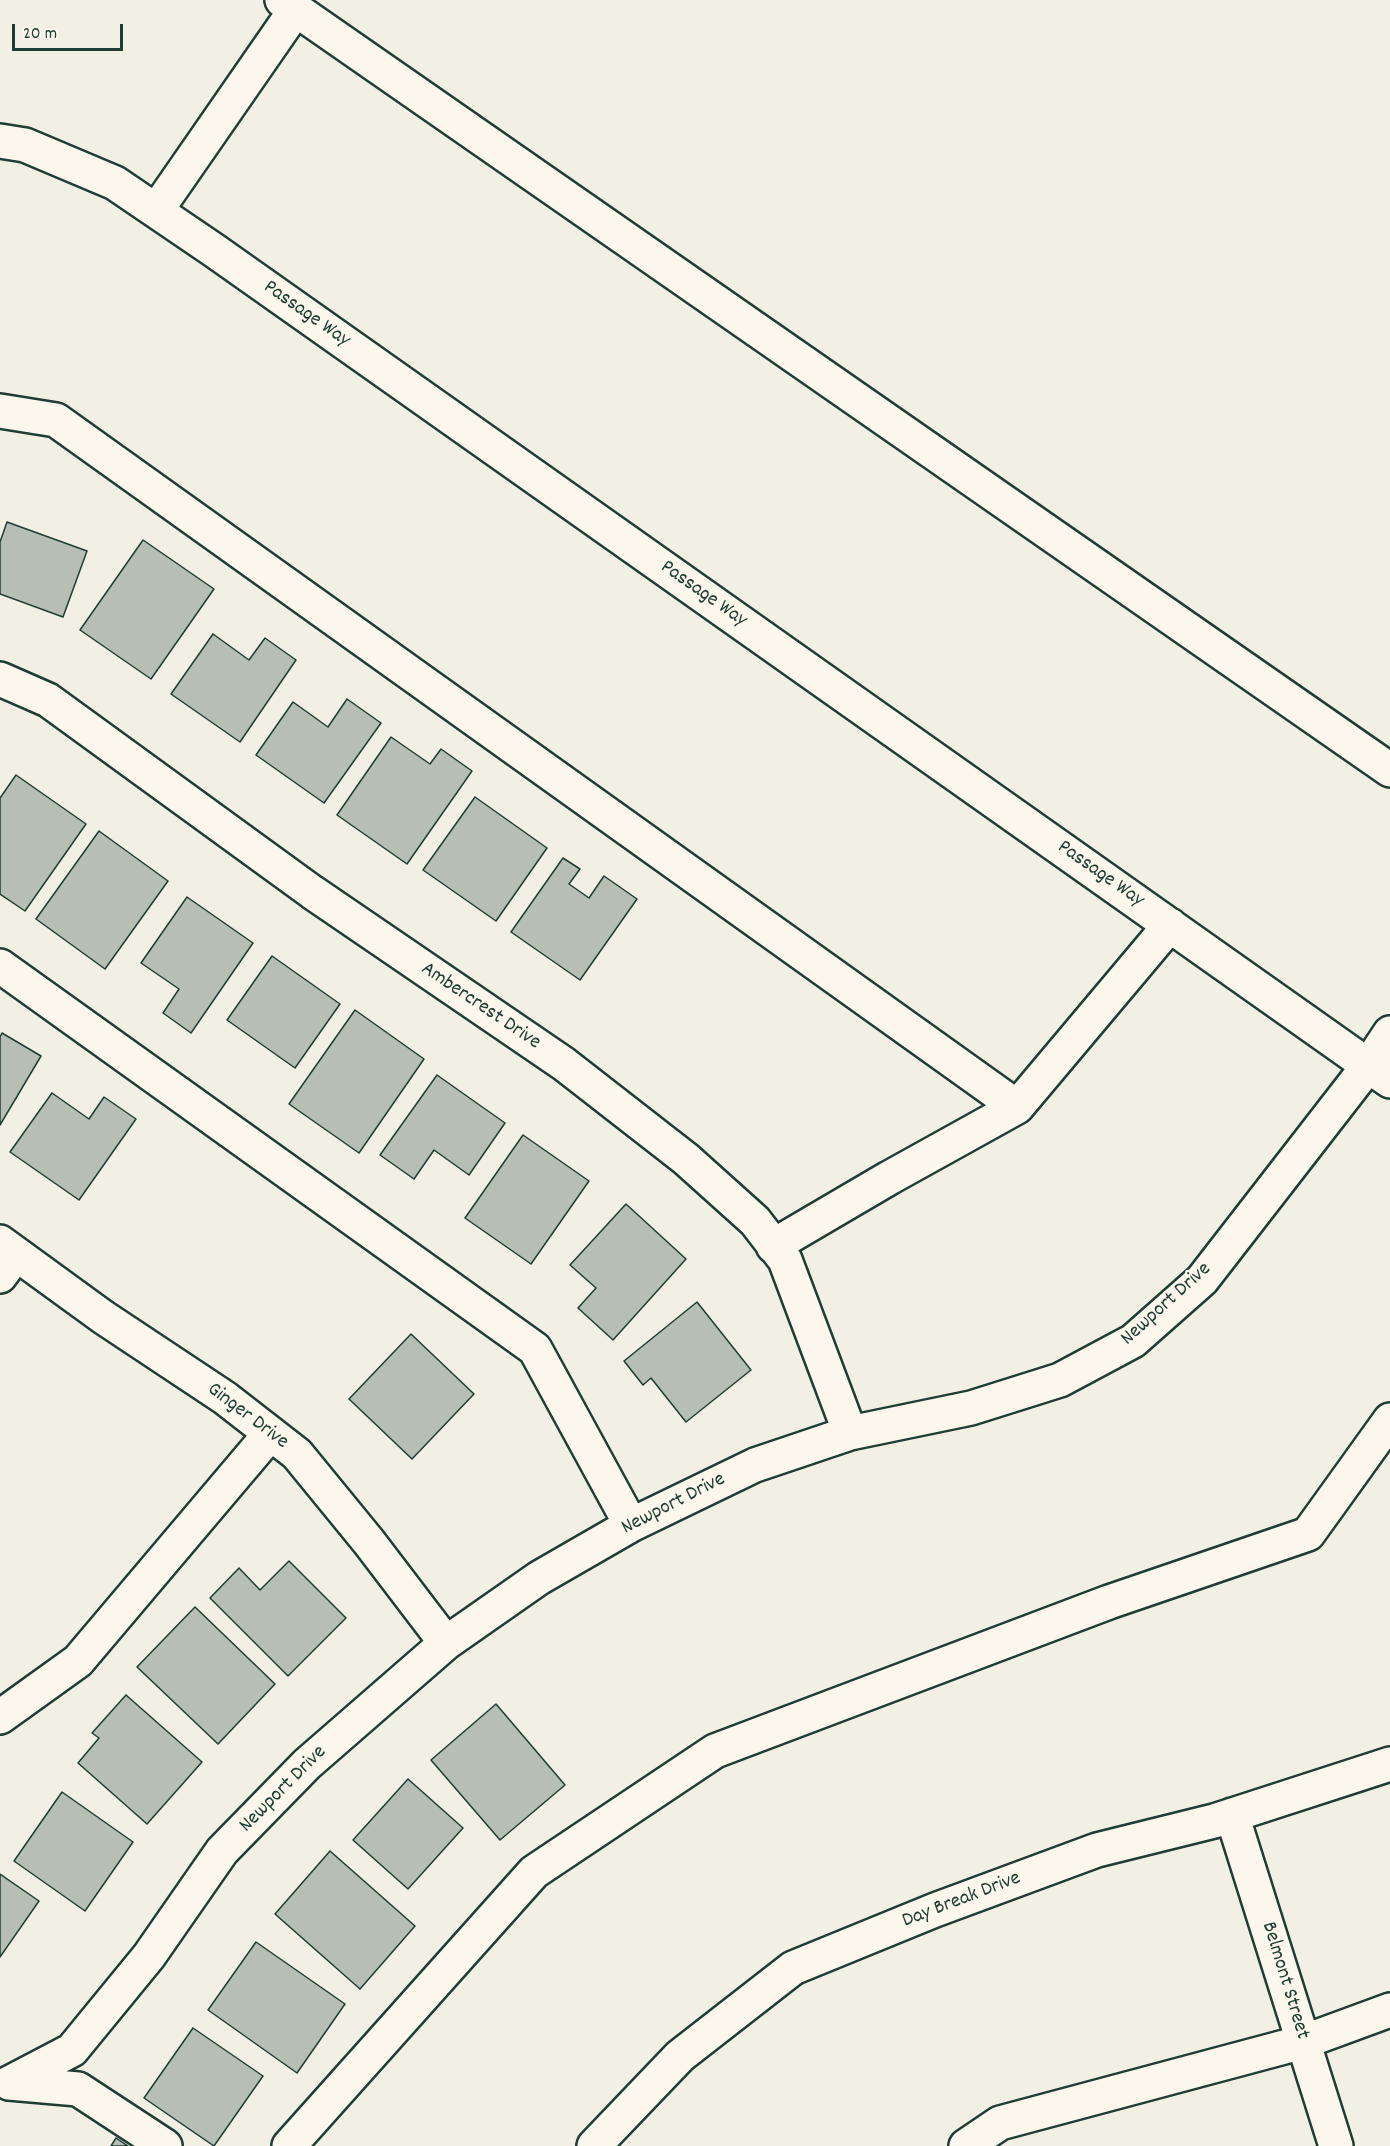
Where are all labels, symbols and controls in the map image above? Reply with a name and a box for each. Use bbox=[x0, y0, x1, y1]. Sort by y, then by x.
scale bar bbox=[15, 12, 126, 50]
text: 20 m bbox=[23, 22, 57, 47]
street label: Passage Way bbox=[258, 276, 354, 354]
street label: Passage Way bbox=[655, 556, 751, 634]
street label: Passage Way bbox=[1052, 836, 1148, 914]
street label: Ambercrest Drive bbox=[415, 958, 545, 1056]
street label: Newport Drive bbox=[1117, 1258, 1217, 1352]
street label: Ginger Drive bbox=[201, 1378, 293, 1456]
street label: Newport Drive bbox=[618, 1468, 730, 1542]
street label: Newport Drive bbox=[235, 1741, 333, 1839]
street label: Day Break Drive bbox=[899, 1867, 1025, 1935]
street label: Belmont Street bbox=[1254, 1919, 1314, 2043]

